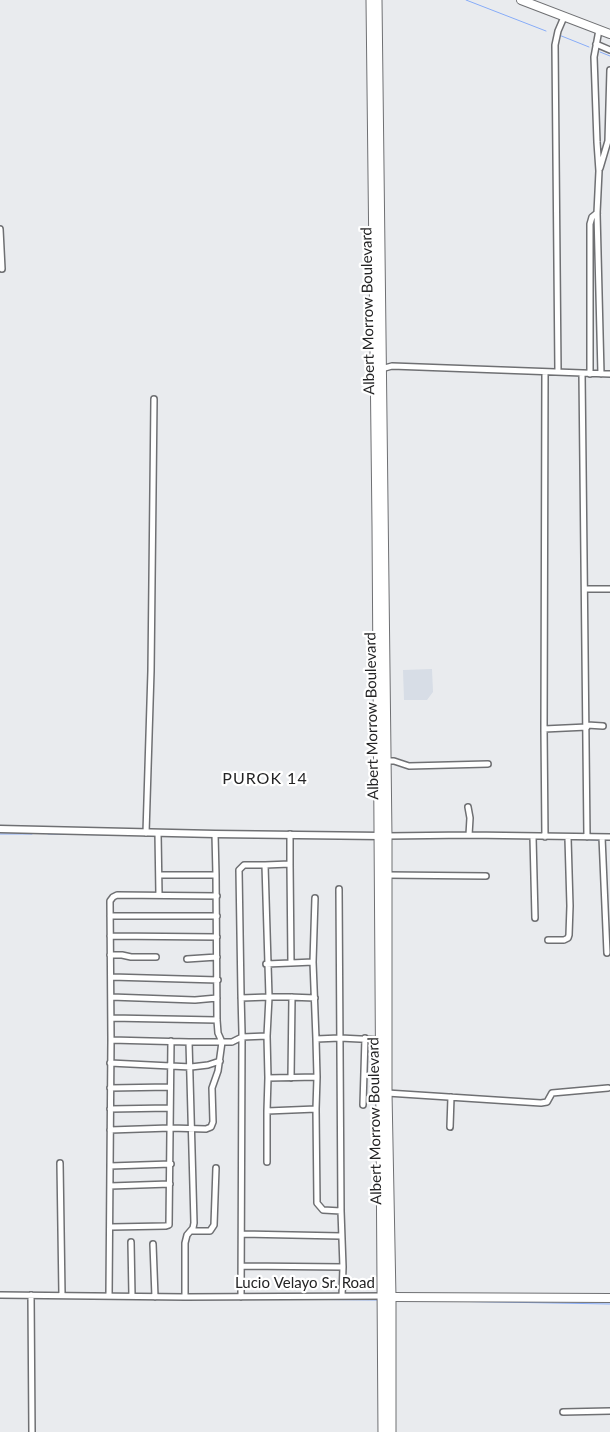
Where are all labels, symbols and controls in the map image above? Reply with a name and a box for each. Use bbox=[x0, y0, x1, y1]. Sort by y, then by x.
street label: Albert Morrow Boulevard bbox=[358, 227, 378, 395]
street label: Albert Morrow Boulevard bbox=[362, 632, 382, 800]
district label: PUROK 14 bbox=[221, 769, 309, 789]
street label: Albert Morrow Boulevard bbox=[365, 1037, 385, 1205]
street label: Lucio Velayo Sr. Road bbox=[235, 1274, 375, 1292]

